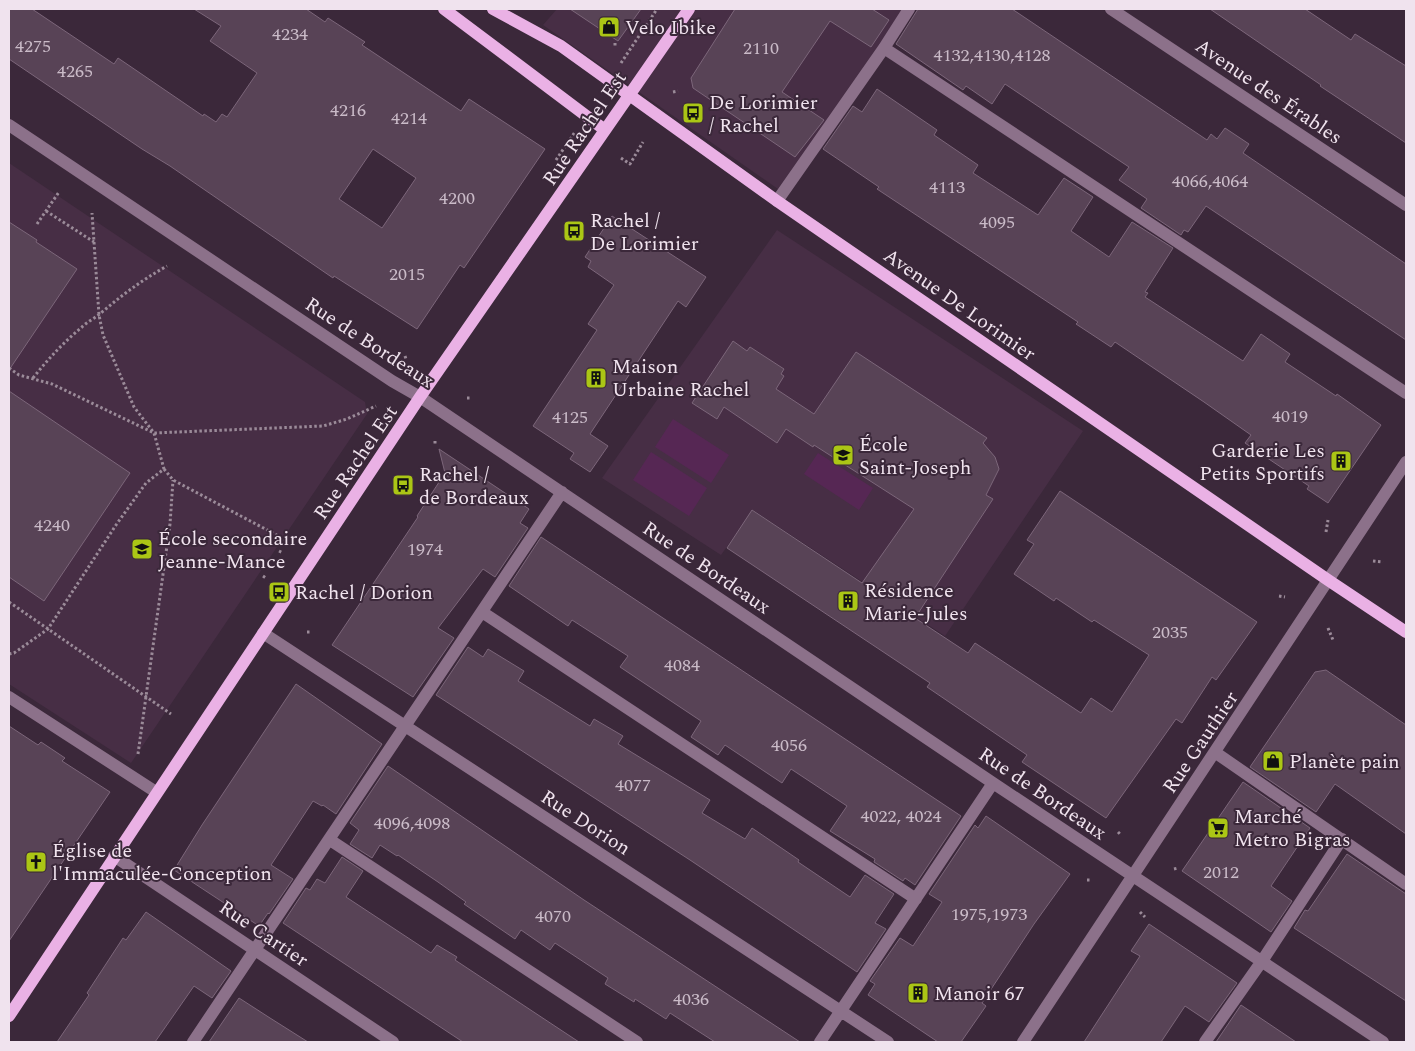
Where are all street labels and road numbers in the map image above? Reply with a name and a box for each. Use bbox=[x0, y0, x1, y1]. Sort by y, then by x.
street label: Avenue des Érables bbox=[1189, 31, 1348, 152]
street label: Rue Rachel Est bbox=[535, 65, 634, 192]
street label: Avenue De Lorimier bbox=[877, 241, 1042, 369]
street label: Rue de Bordeaux bbox=[299, 290, 440, 396]
street label: Rue Rachel Est bbox=[306, 399, 405, 526]
street label: Rue de Bordeaux bbox=[636, 514, 777, 622]
street label: Rue Gauthier bbox=[1155, 685, 1246, 800]
street label: Rue de Bordeaux bbox=[972, 740, 1113, 848]
street label: Rue Dorion bbox=[534, 782, 636, 863]
street label: Rue Cartier bbox=[213, 893, 314, 975]

